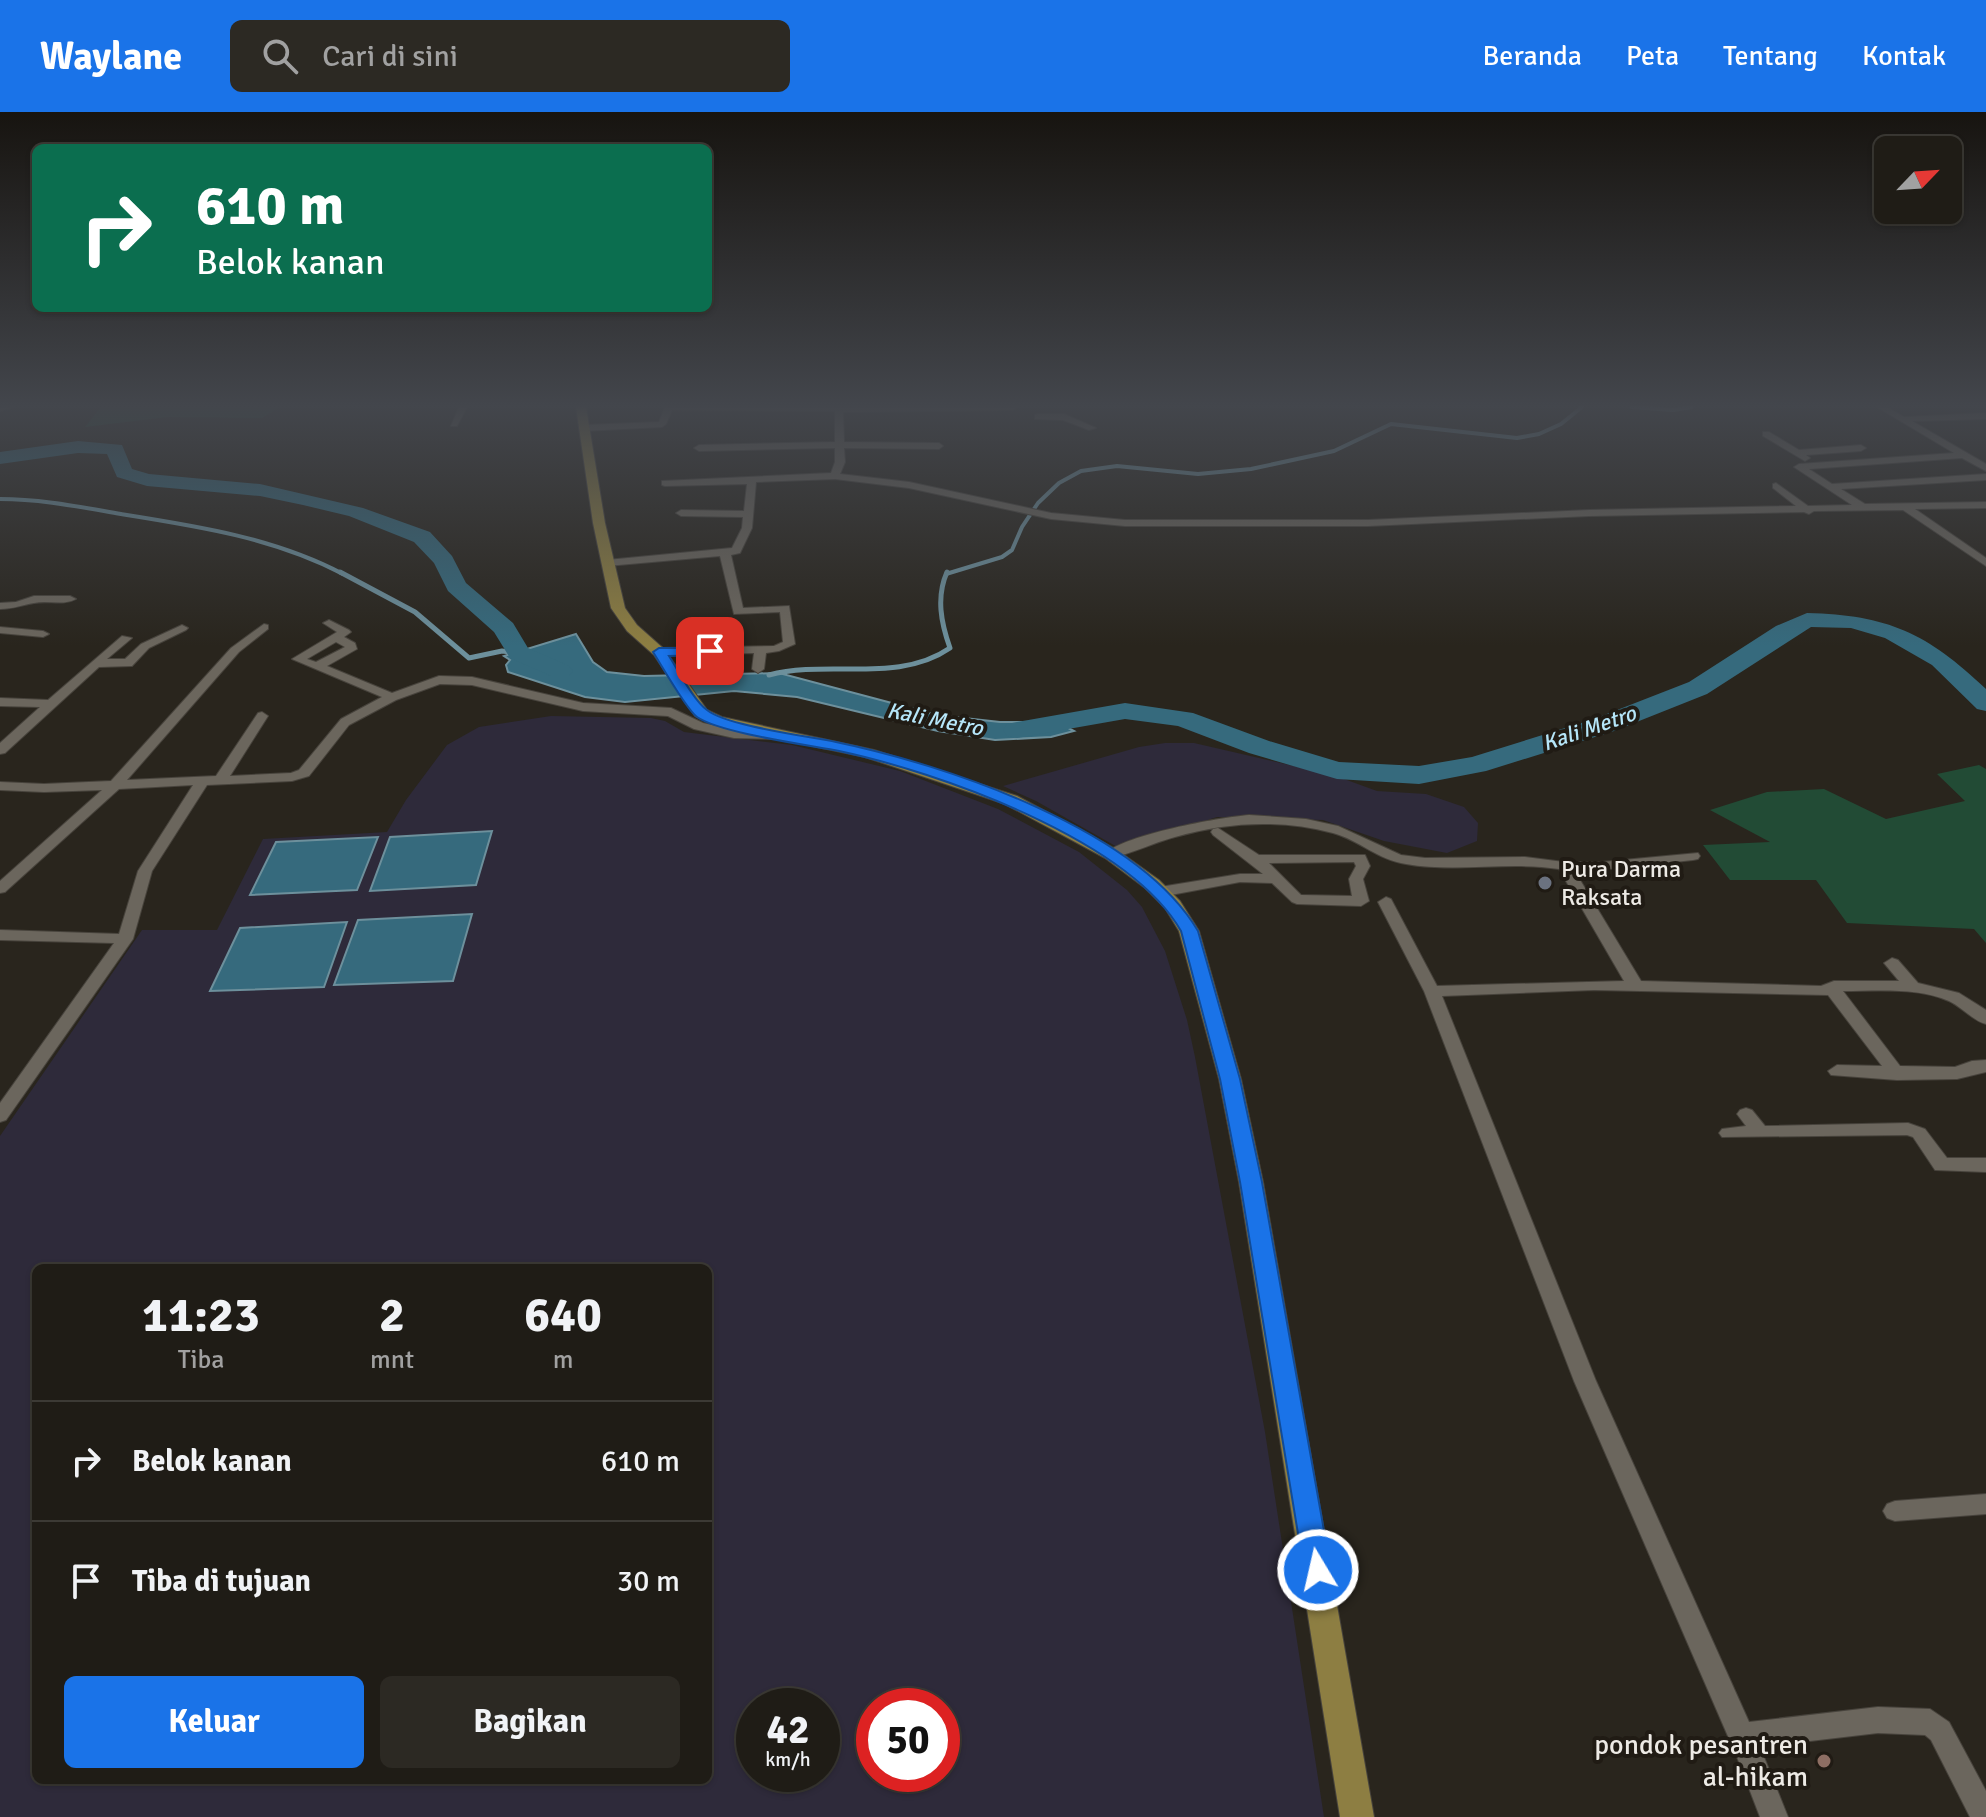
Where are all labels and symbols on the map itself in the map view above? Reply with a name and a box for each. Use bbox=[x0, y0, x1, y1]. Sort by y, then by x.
north arrow bbox=[1874, 136, 1962, 224]
pin bbox=[676, 617, 744, 685]
water label: Kali Metro bbox=[885, 696, 987, 742]
water label: Kali Metro bbox=[1539, 699, 1641, 757]
place label: Pura Darma Raksata bbox=[1561, 854, 1681, 912]
marker: Pura Darma Raksata bbox=[1536, 874, 1554, 892]
position arrow bbox=[1276, 1528, 1360, 1612]
speed limit sign: 50 bbox=[856, 1688, 960, 1792]
place label: pondok pesantren al-hikam bbox=[1594, 1728, 1808, 1794]
marker: pondok pesantren al-hikam bbox=[1815, 1752, 1833, 1770]

